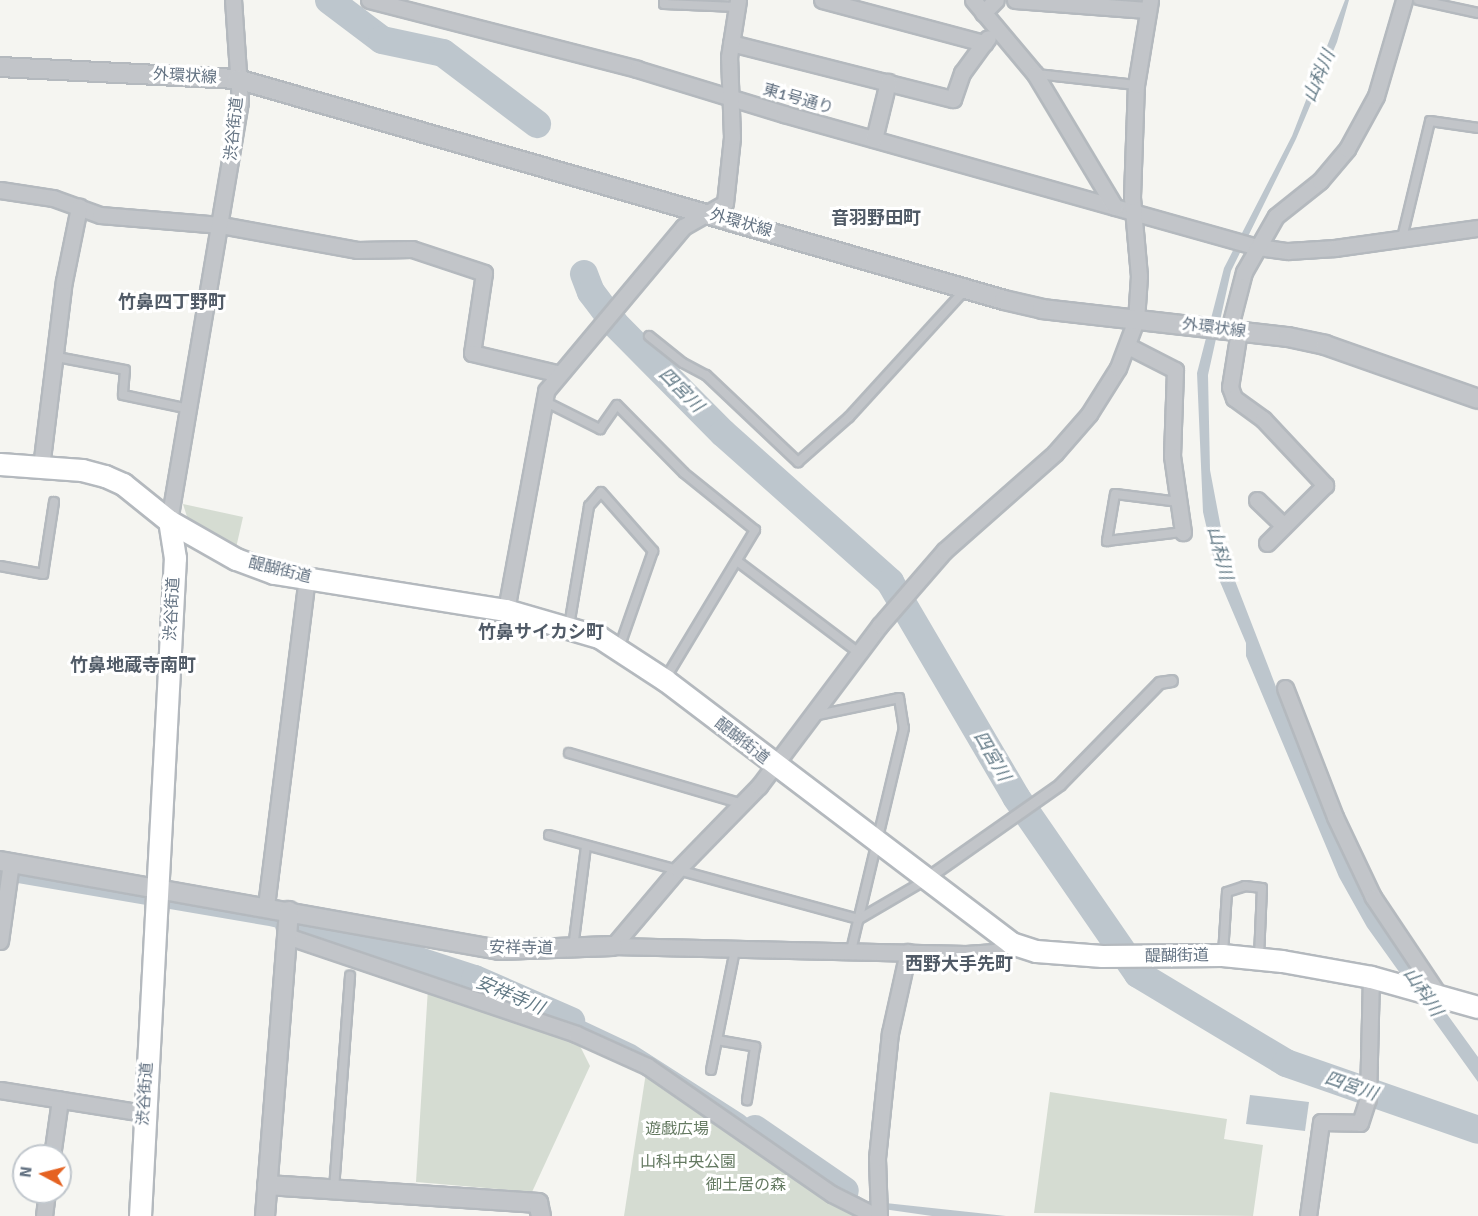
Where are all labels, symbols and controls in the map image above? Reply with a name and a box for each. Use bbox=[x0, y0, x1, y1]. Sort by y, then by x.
water label: 山科川 bbox=[1299, 47, 1339, 105]
street label: 外環状線 bbox=[153, 65, 217, 87]
street label: 東1号通り bbox=[760, 80, 836, 118]
street label: 渋谷街道 bbox=[221, 96, 247, 162]
street label: 外環状線 bbox=[708, 205, 774, 241]
district label: 音羽野田町 bbox=[831, 207, 921, 229]
district label: 竹鼻四丁野町 bbox=[118, 291, 226, 313]
street label: 外環状線 bbox=[1181, 315, 1247, 341]
water label: 四宮川 bbox=[654, 363, 708, 417]
water label: 山科川 bbox=[1203, 524, 1237, 582]
street label: 醍醐街道 bbox=[247, 553, 313, 587]
street label: 渋谷街道 bbox=[161, 577, 183, 641]
district label: 竹鼻サイカシ町 bbox=[478, 621, 604, 643]
district label: 竹鼻地蔵寺南町 bbox=[70, 654, 196, 676]
street label: 醍醐街道 bbox=[711, 714, 773, 768]
water label: 四宮川 bbox=[969, 727, 1015, 785]
street label: 安祥寺道 bbox=[489, 938, 553, 958]
street label: 醍醐街道 bbox=[1145, 946, 1209, 966]
district label: 西野大手先町 bbox=[905, 953, 1013, 975]
water label: 山科川 bbox=[1399, 964, 1447, 1020]
water label: 安祥寺川 bbox=[473, 971, 547, 1019]
street label: 渋谷街道 bbox=[133, 1061, 157, 1127]
water label: 四宮川 bbox=[1322, 1067, 1380, 1105]
park label: 遊戯広場 bbox=[645, 1119, 709, 1139]
north arrow bbox=[12, 1144, 72, 1204]
park label: 山科中央公園 bbox=[640, 1152, 736, 1172]
text: N bbox=[16, 1165, 37, 1179]
park label: 御土居の森 bbox=[706, 1175, 786, 1195]

